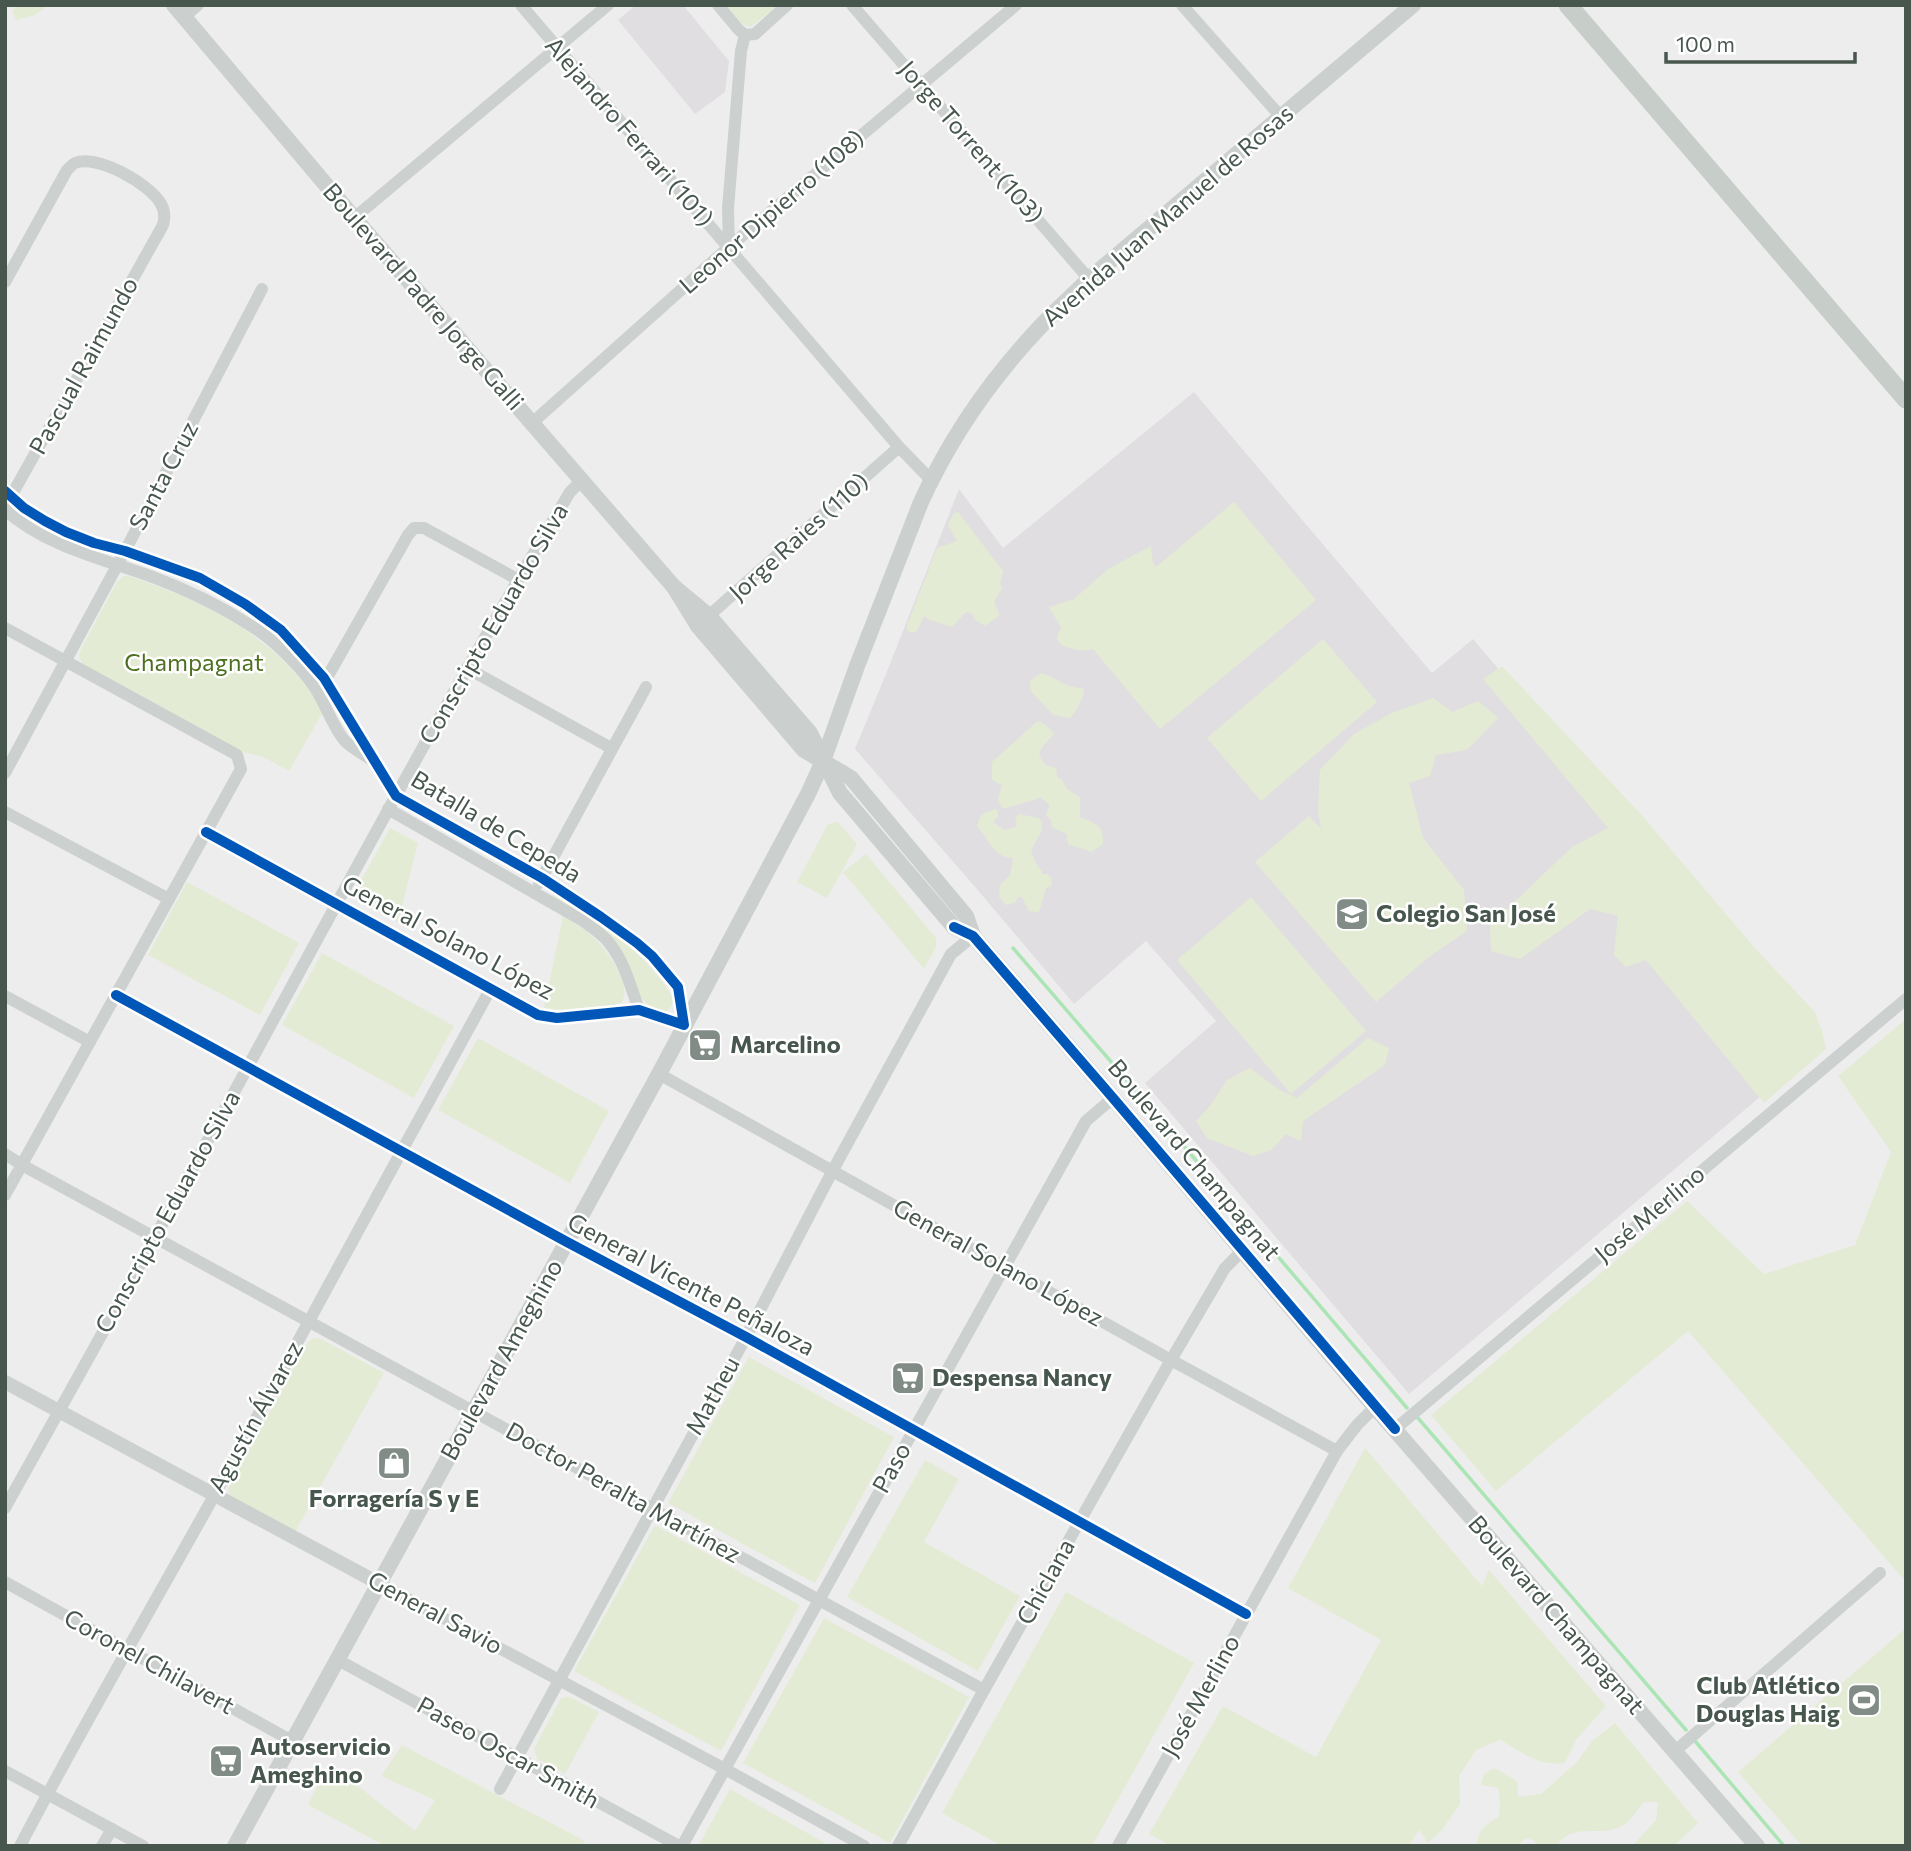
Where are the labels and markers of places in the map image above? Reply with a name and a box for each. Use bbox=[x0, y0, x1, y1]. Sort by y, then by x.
school or university icon: Colegio San José bbox=[1333, 895, 1371, 933]
place label: Colegio San José bbox=[1376, 898, 1556, 927]
supermarket icon: Marcelino bbox=[686, 1026, 724, 1064]
place label: Marcelino bbox=[730, 1029, 841, 1058]
supermarket icon: Despensa Nancy bbox=[889, 1359, 927, 1397]
place label: Despensa Nancy bbox=[932, 1362, 1112, 1391]
shop icon: Forragería S y E bbox=[375, 1444, 413, 1482]
place label: Forragería S y E bbox=[309, 1483, 479, 1512]
place label: Club Atlético Douglas Haig bbox=[1696, 1670, 1840, 1727]
sports icon: Club Atlético Douglas Haig bbox=[1845, 1681, 1883, 1719]
place label: Autoservicio Ameghino bbox=[250, 1731, 391, 1788]
supermarket icon: Autoservicio Ameghino bbox=[207, 1742, 245, 1780]

